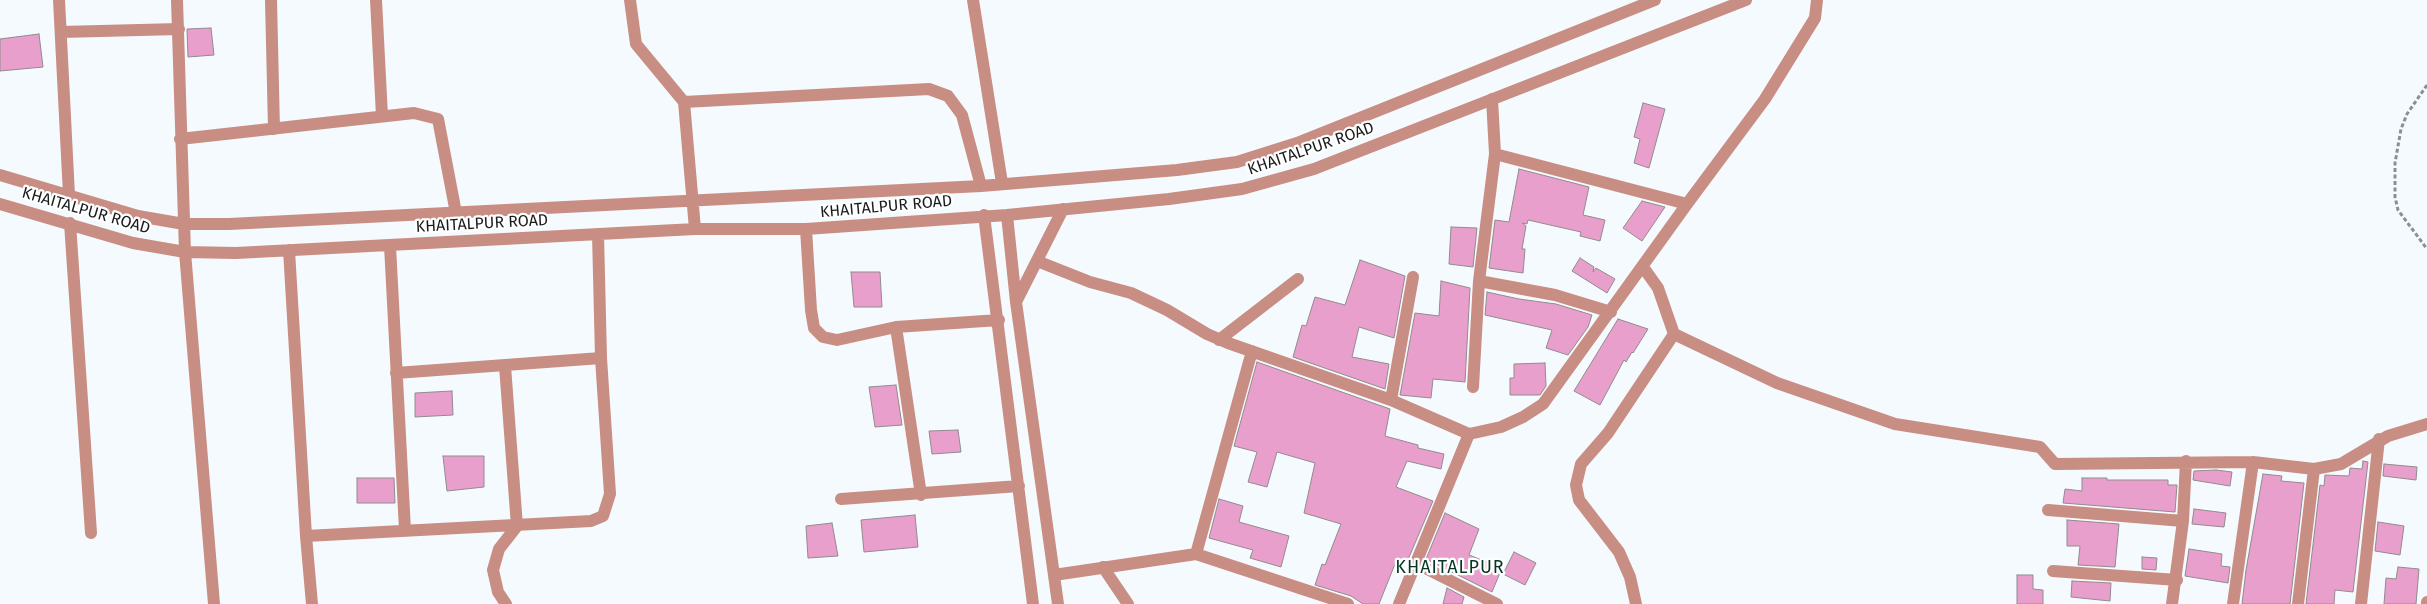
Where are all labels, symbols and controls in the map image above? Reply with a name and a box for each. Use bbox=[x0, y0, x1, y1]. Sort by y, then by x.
street label: KHAITALPUR ROAD bbox=[1245, 118, 1377, 180]
street label: KHAITALPUR ROAD bbox=[20, 184, 152, 238]
street label: KHAITALPUR ROAD bbox=[819, 192, 953, 222]
street label: KHAITALPUR ROAD bbox=[415, 211, 549, 237]
district label: KHAITALPUR bbox=[1394, 557, 1506, 579]

